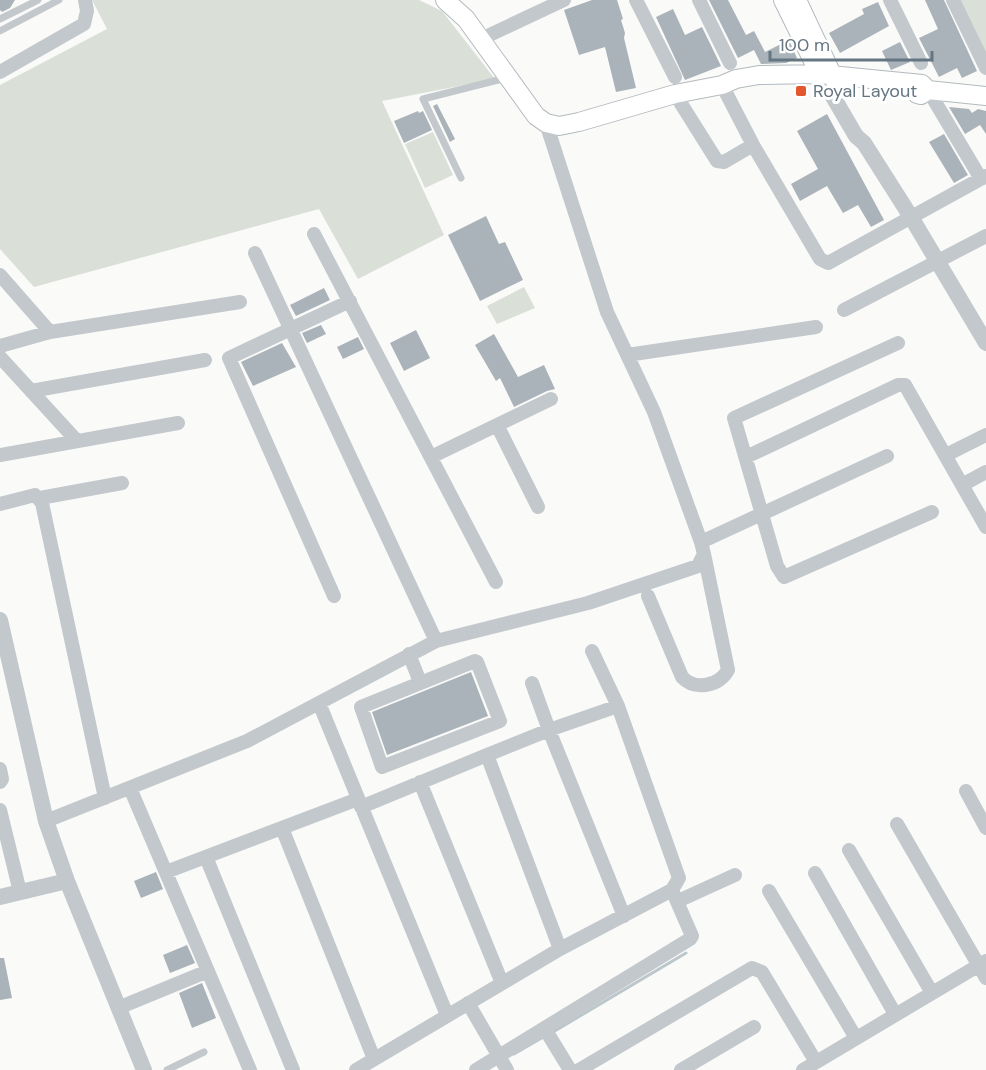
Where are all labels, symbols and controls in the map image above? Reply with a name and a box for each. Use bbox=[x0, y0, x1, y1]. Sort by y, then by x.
scale bar bbox=[770, 24, 932, 62]
text: 100 m bbox=[779, 33, 830, 57]
place label: Royal Layout bbox=[813, 79, 917, 103]
marker: Royal Layout bbox=[794, 84, 808, 98]

